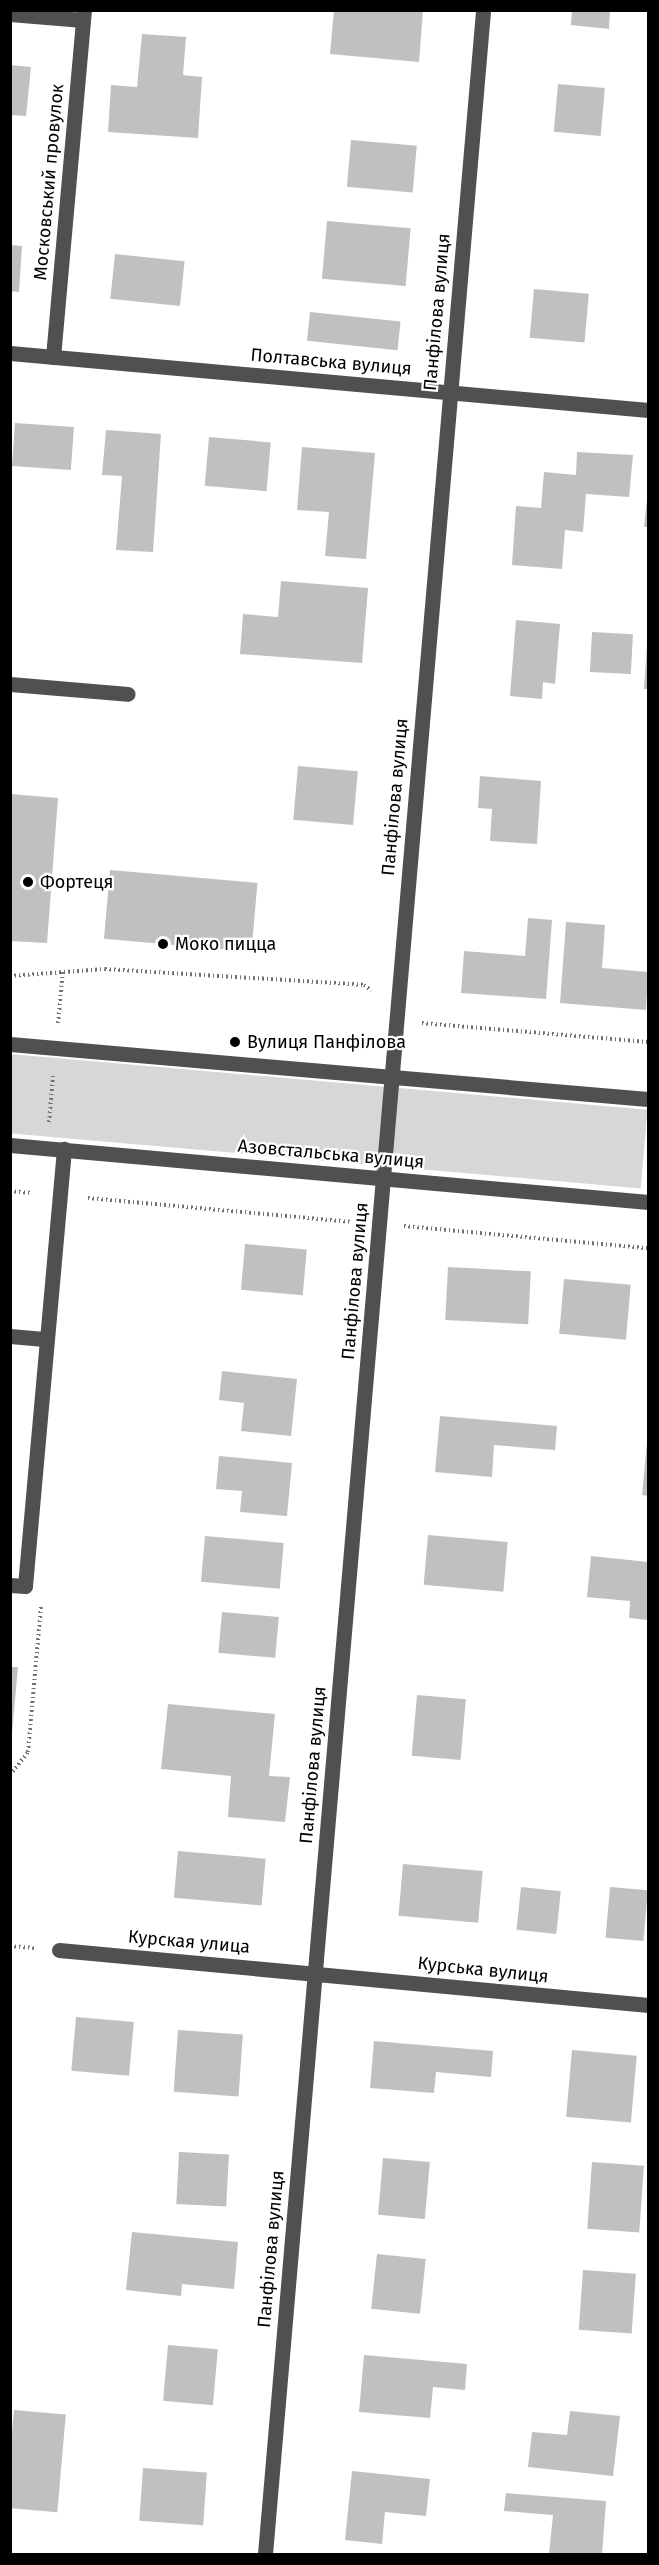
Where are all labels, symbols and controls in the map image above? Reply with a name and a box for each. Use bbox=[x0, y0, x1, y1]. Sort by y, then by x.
street label: Московський провулок bbox=[30, 83, 68, 281]
street label: Панфілова вулиця bbox=[419, 232, 455, 392]
street label: Полтавська вулиця bbox=[249, 344, 413, 380]
street label: Панфілова вулиця bbox=[377, 717, 413, 877]
place label: Фортеця bbox=[40, 871, 113, 893]
marker: Фортеця bbox=[21, 875, 35, 889]
place label: Моко пицца bbox=[175, 933, 276, 955]
marker: Моко пицца bbox=[156, 937, 170, 951]
place label: Вулиця Панфілова bbox=[247, 1031, 406, 1053]
marker: Вулиця Панфілова bbox=[228, 1035, 242, 1049]
street label: Азовстальська вулиця bbox=[237, 1135, 425, 1173]
street label: Панфілова вулиця bbox=[337, 1201, 373, 1361]
street label: Панфілова вулиця bbox=[295, 1685, 331, 1845]
street label: Курская улица bbox=[127, 1926, 251, 1958]
street label: Курська вулиця bbox=[416, 1952, 550, 1988]
street label: Панфілова вулиця bbox=[253, 2169, 289, 2329]

